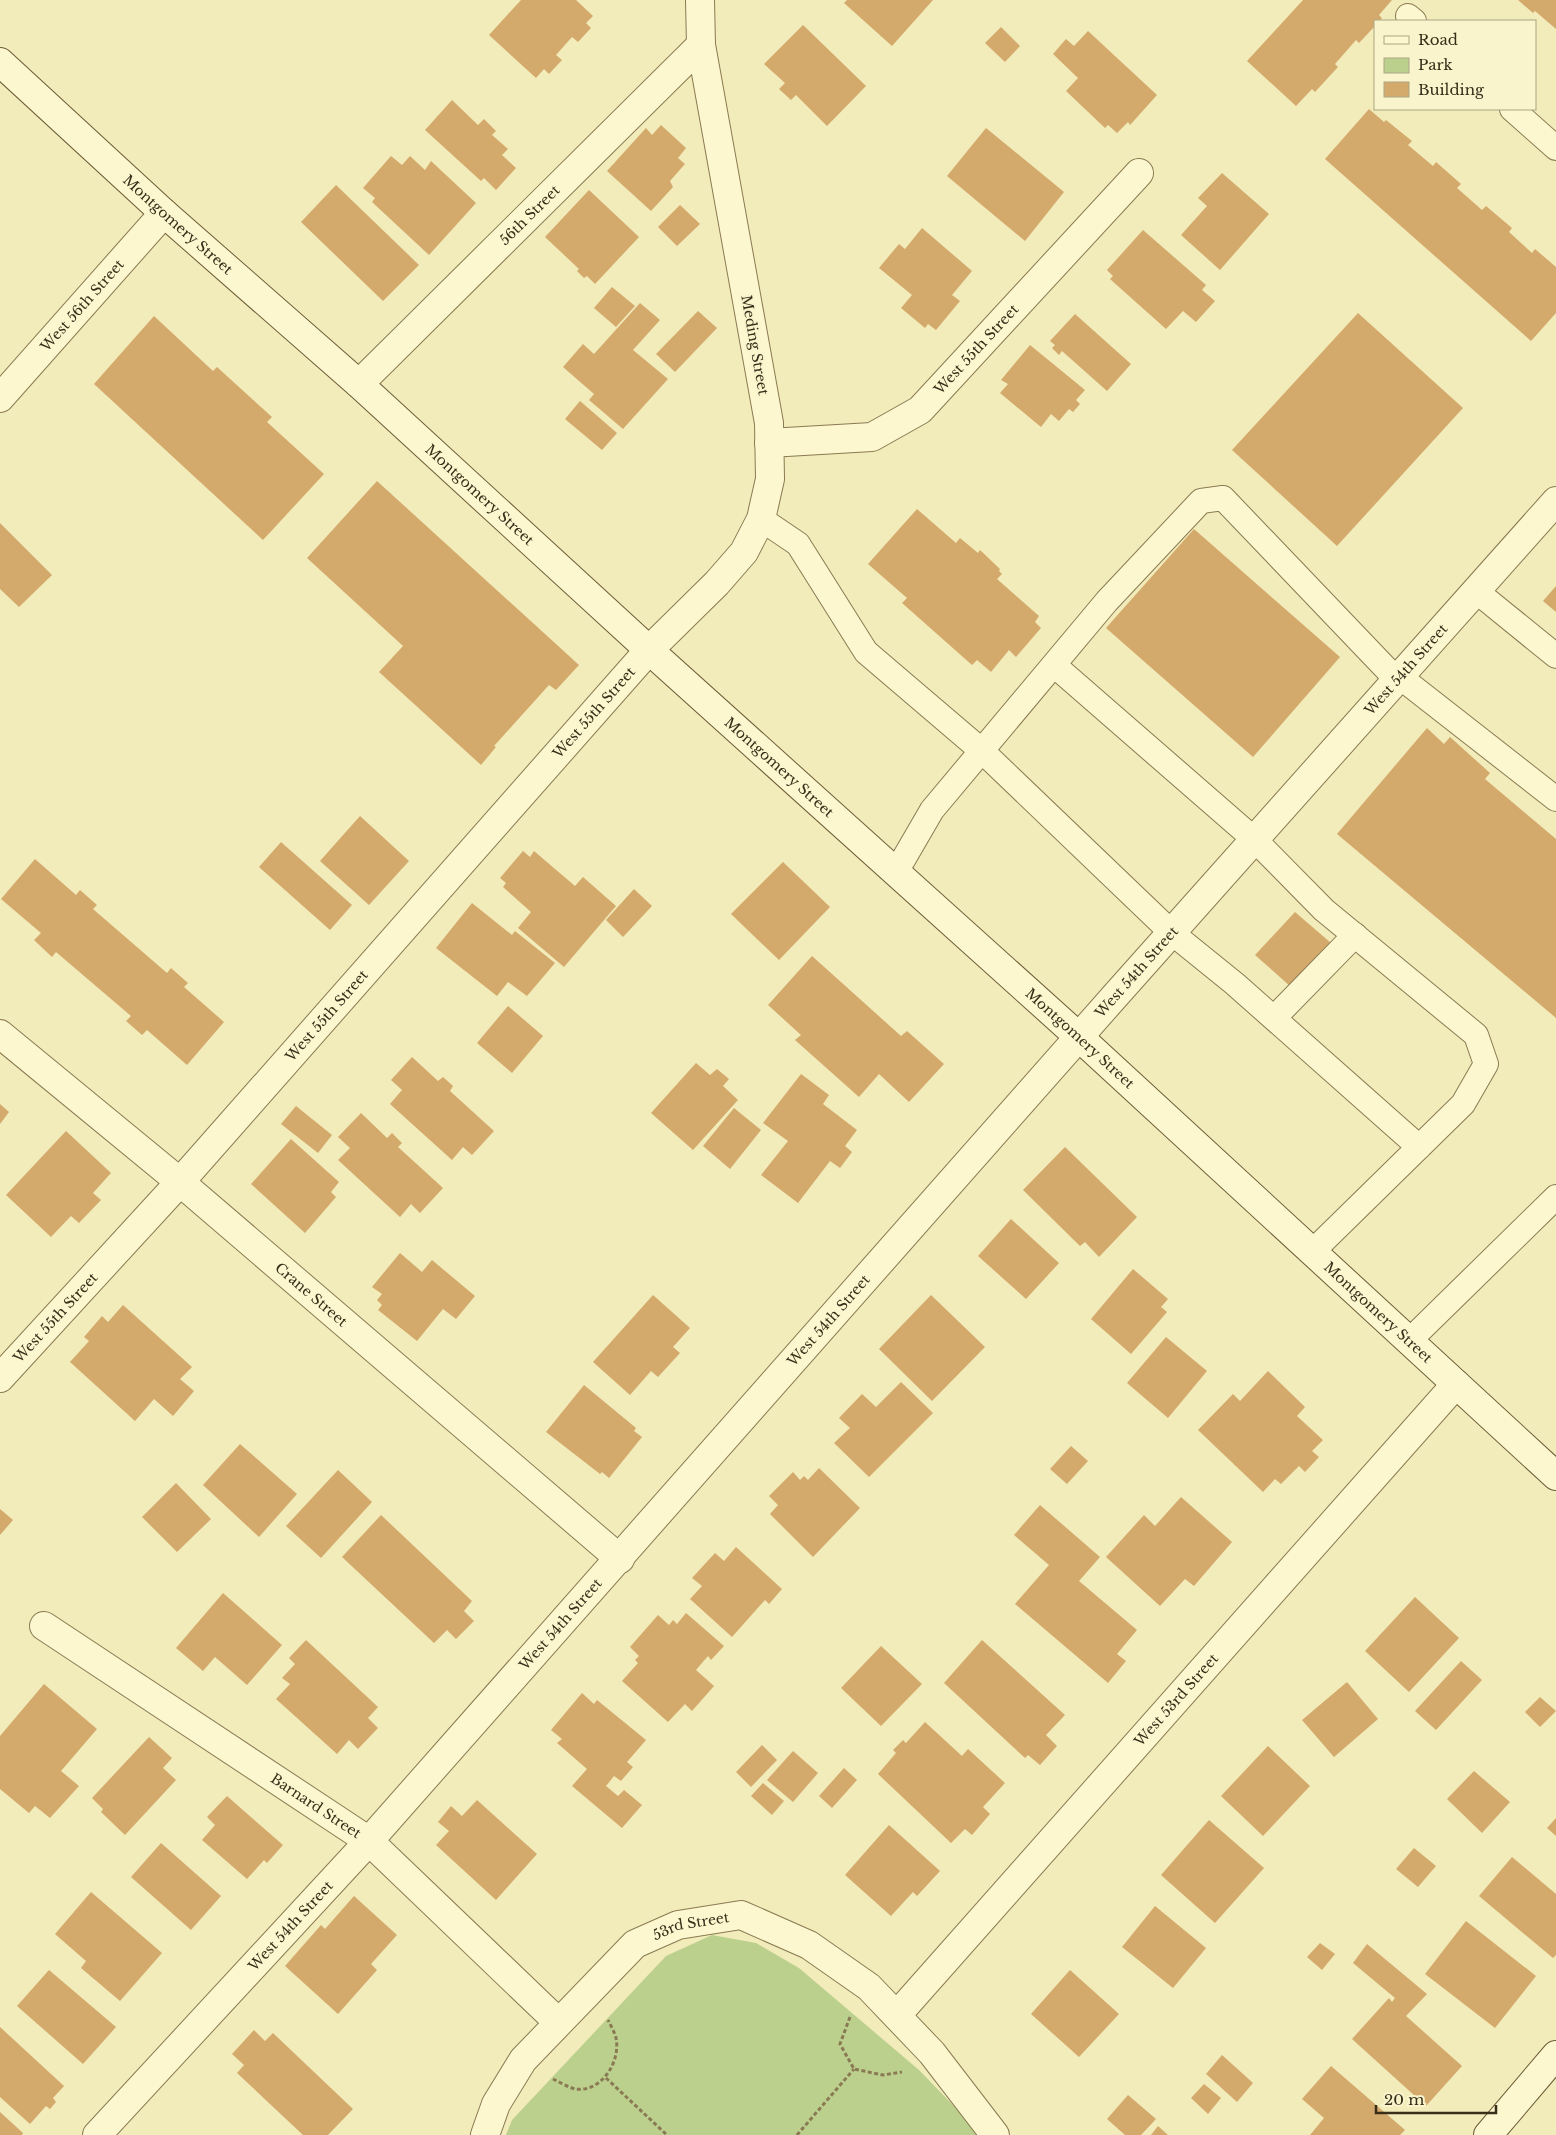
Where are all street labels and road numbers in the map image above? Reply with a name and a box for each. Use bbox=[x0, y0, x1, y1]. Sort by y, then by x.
street label: Montgomery Street bbox=[119, 171, 237, 279]
street label: 56th Street bbox=[495, 181, 564, 249]
street label: West 56th Street bbox=[36, 255, 128, 356]
street label: Meding Street bbox=[737, 294, 773, 397]
street label: West 55th Street bbox=[929, 300, 1023, 399]
street label: Montgomery Street bbox=[422, 440, 538, 549]
street label: West 54th Street bbox=[1360, 620, 1452, 720]
street label: West 55th Street bbox=[548, 662, 640, 763]
street label: Montgomery Street bbox=[721, 713, 838, 822]
street label: West 54th Street bbox=[1090, 922, 1182, 1022]
street label: West 55th Street bbox=[281, 966, 372, 1066]
street label: Montgomery Street bbox=[1022, 984, 1139, 1093]
street label: Montgomery Street bbox=[1320, 1258, 1437, 1367]
street label: Crane Street bbox=[271, 1259, 352, 1331]
street label: West 55th Street bbox=[9, 1268, 102, 1367]
street label: West 54th Street bbox=[783, 1270, 874, 1371]
street label: West 54th Street bbox=[515, 1574, 606, 1674]
street label: West 53rd Street bbox=[1130, 1649, 1222, 1751]
street label: Barnard Street bbox=[267, 1769, 365, 1843]
street label: West 54th Street bbox=[244, 1876, 337, 1975]
street label: 53rd Street bbox=[650, 1908, 731, 1944]

